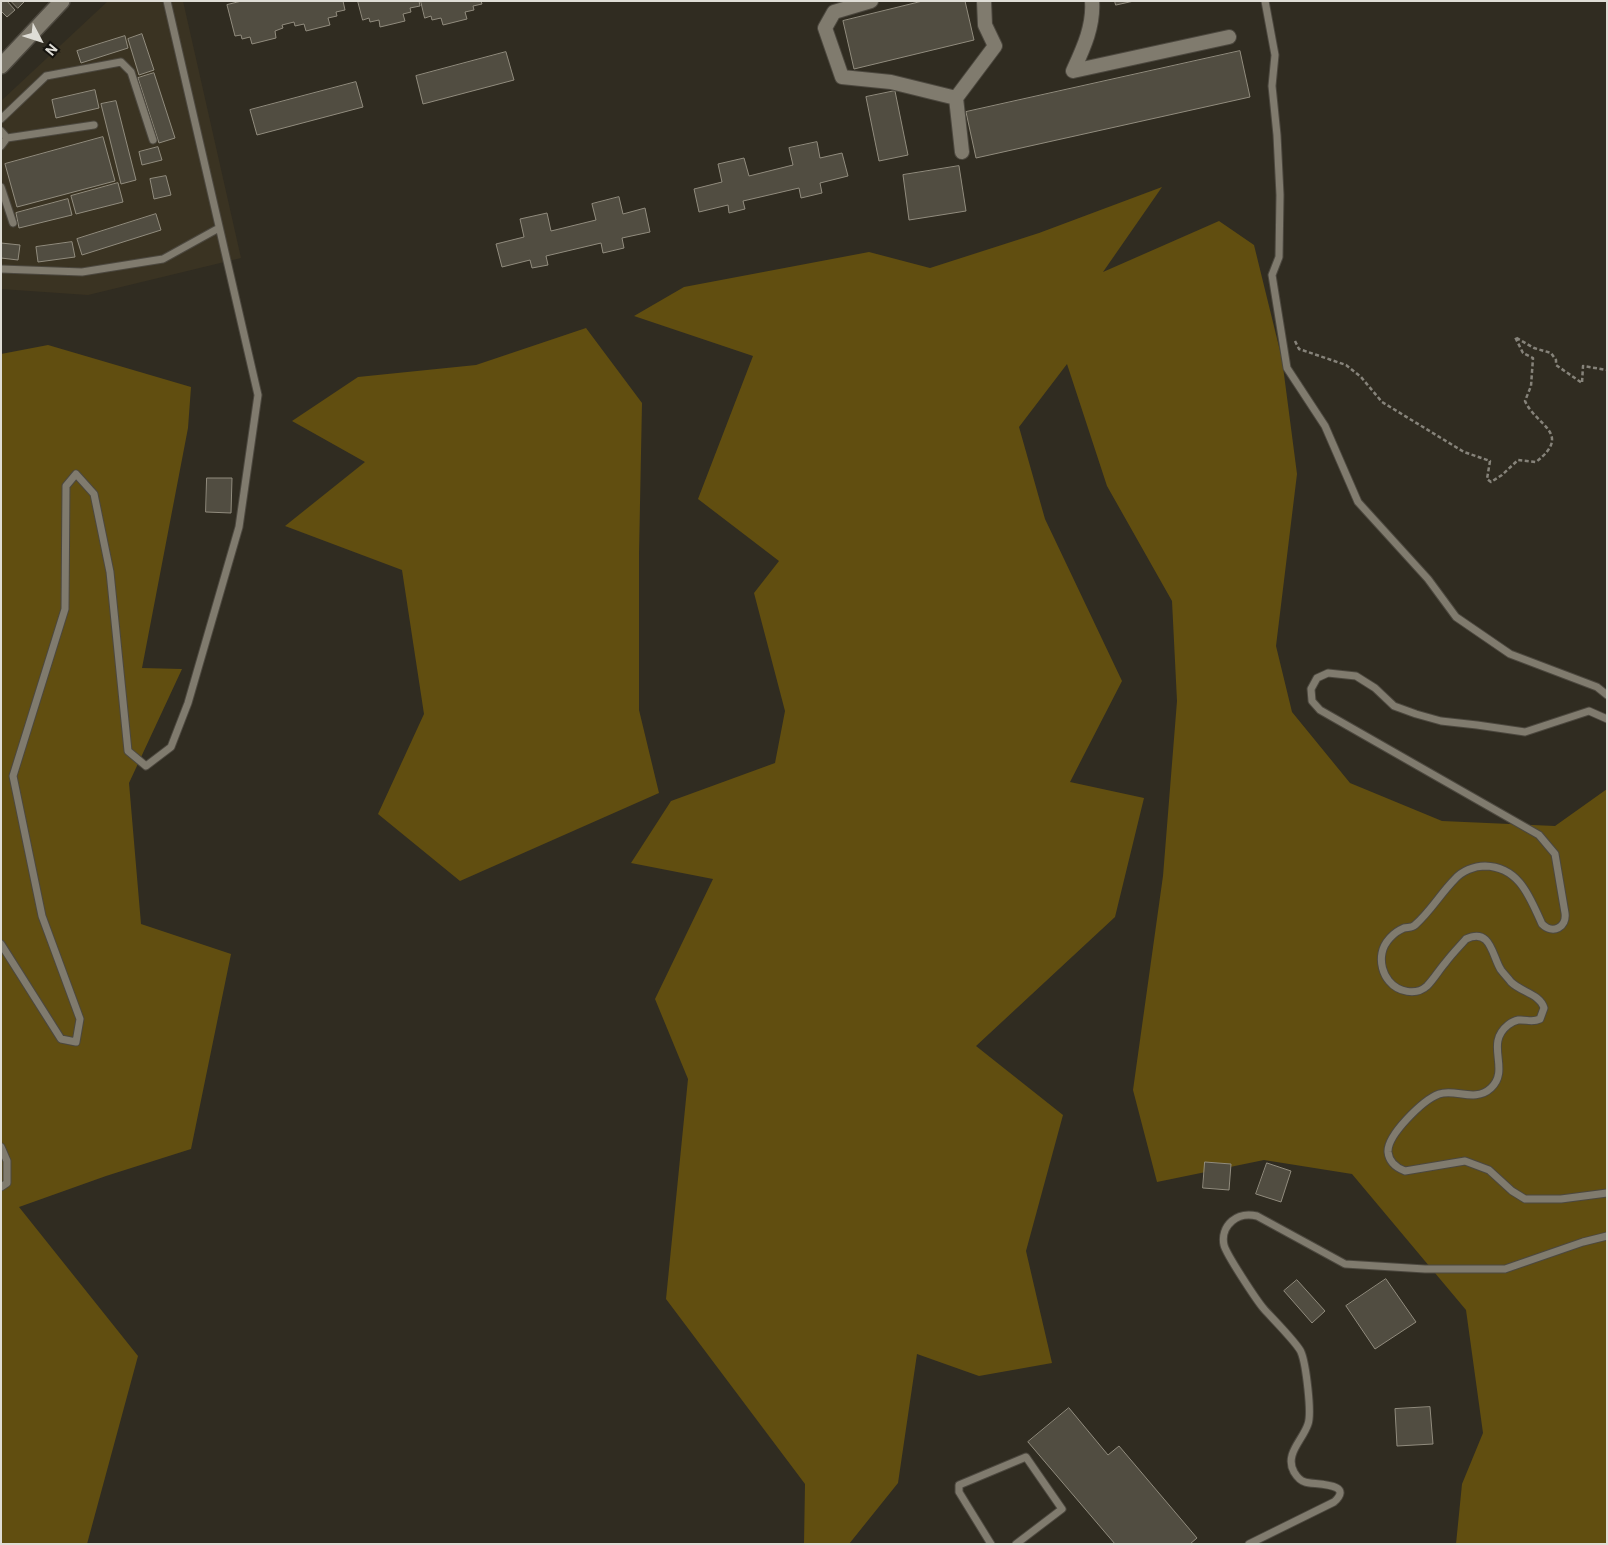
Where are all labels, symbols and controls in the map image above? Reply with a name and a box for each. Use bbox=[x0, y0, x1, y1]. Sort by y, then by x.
north arrow bbox=[15, 15, 65, 65]
text: N bbox=[42, 41, 61, 59]

